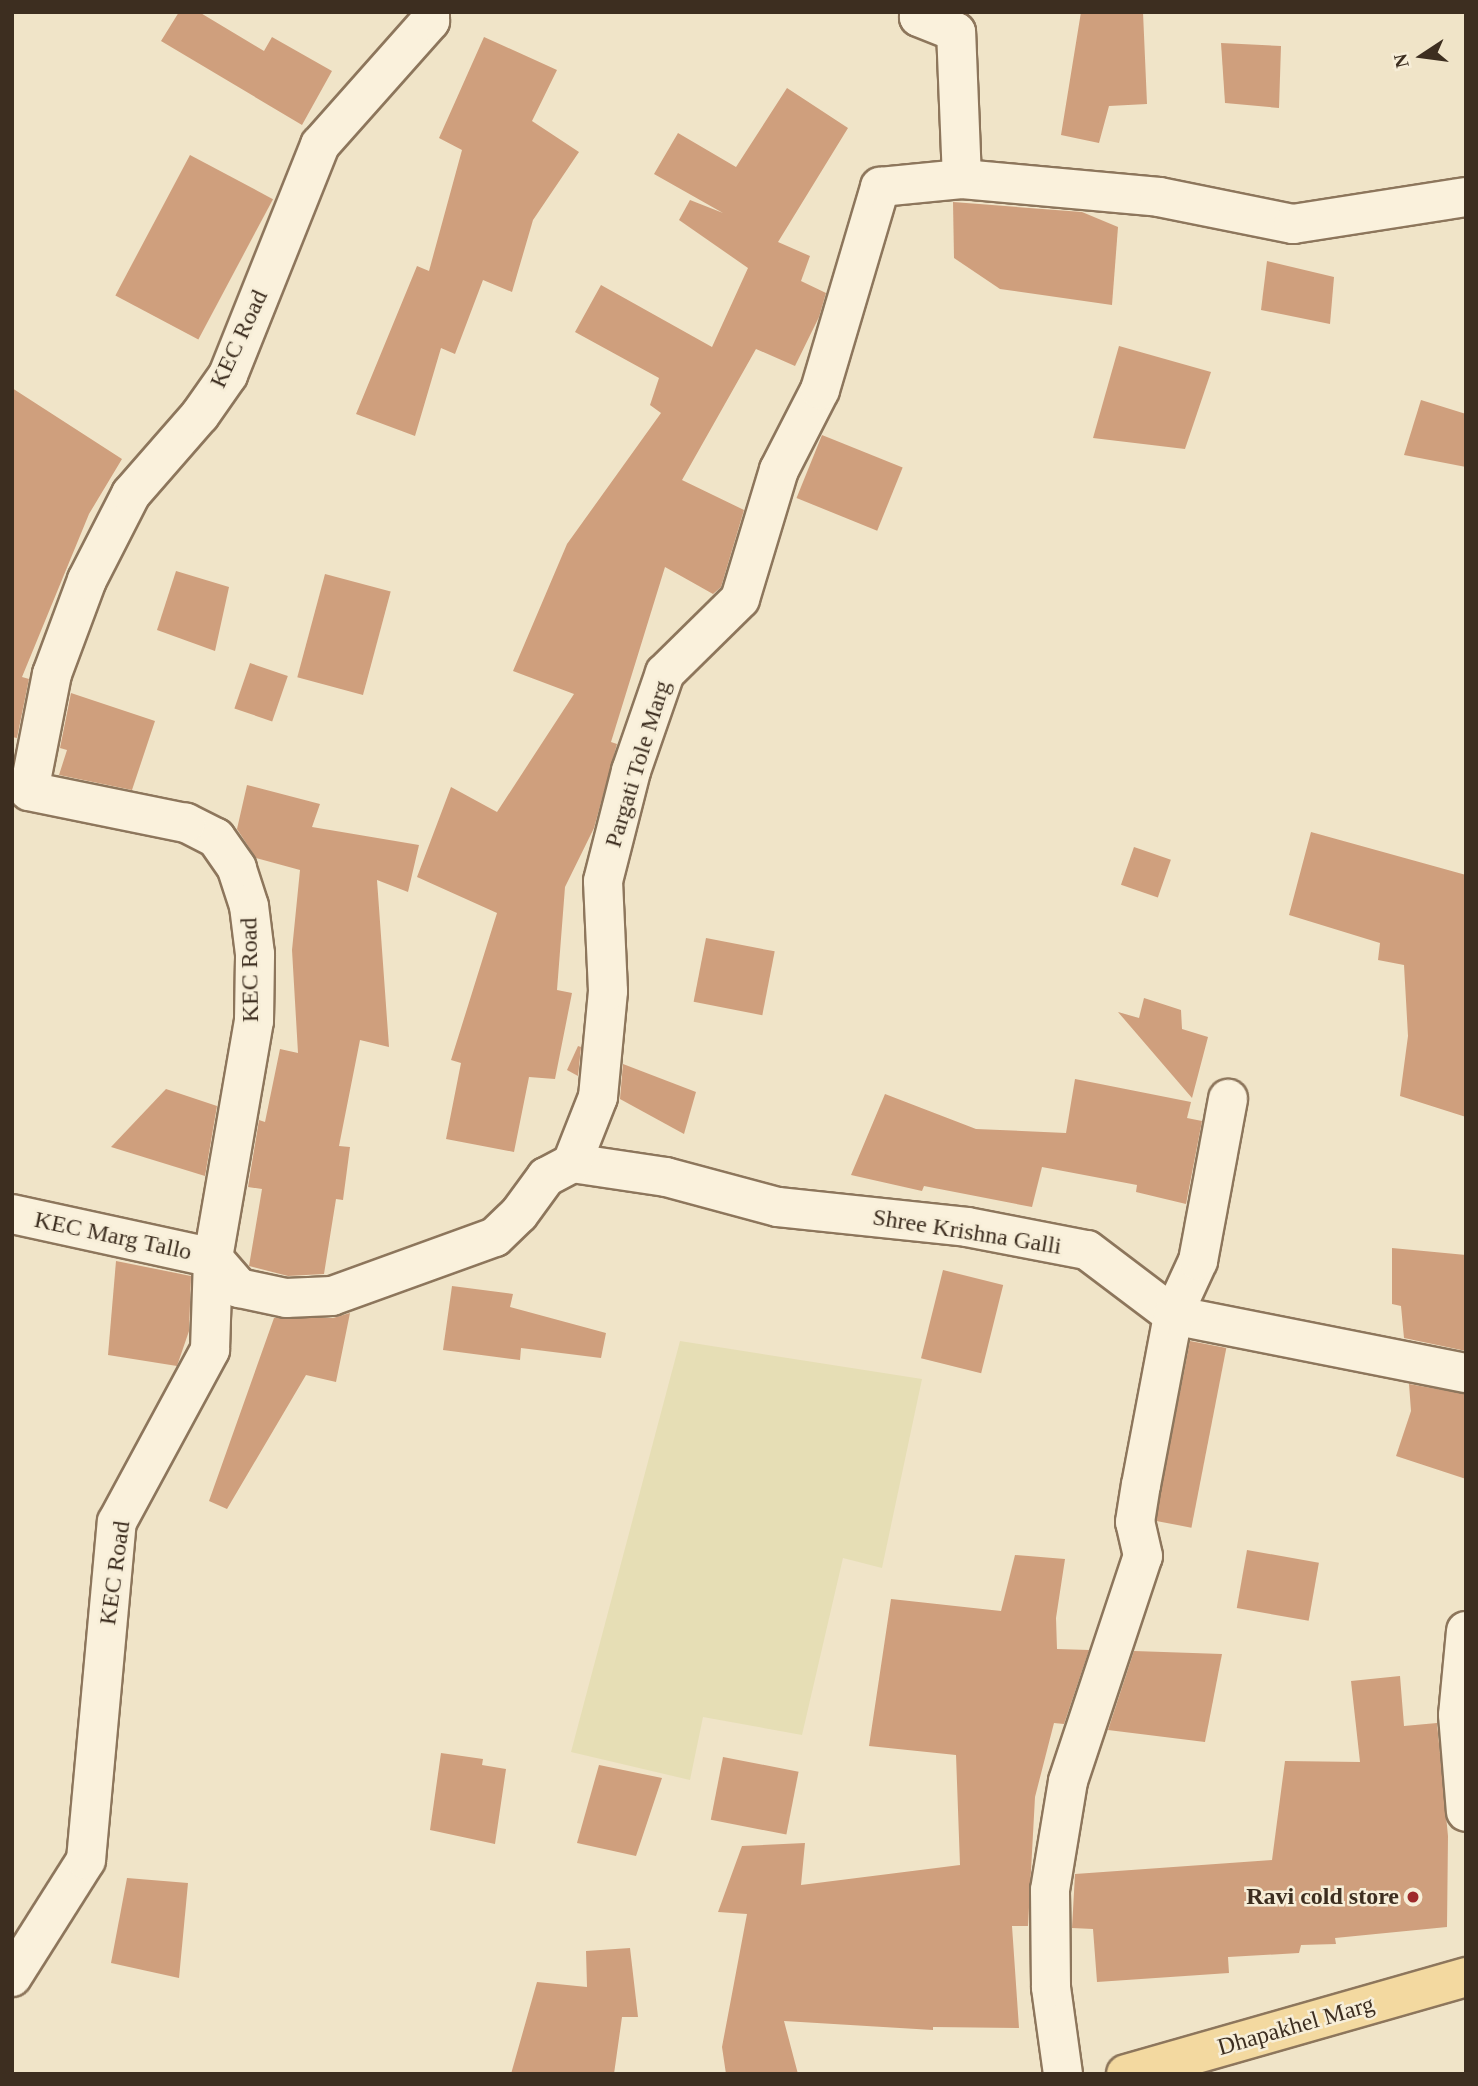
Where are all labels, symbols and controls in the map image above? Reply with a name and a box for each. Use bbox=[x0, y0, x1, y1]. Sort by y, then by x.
north arrow bbox=[1387, 21, 1457, 91]
text: N bbox=[1389, 52, 1413, 70]
street label: KEC Road bbox=[204, 285, 274, 393]
street label: Pargati Tole Marg bbox=[599, 677, 677, 851]
street label: KEC Road bbox=[235, 917, 265, 1023]
street label: Shree Krishna Galli bbox=[871, 1203, 1063, 1261]
street label: KEC Marg Tallo bbox=[31, 1205, 195, 1267]
street label: KEC Road bbox=[93, 1519, 137, 1627]
place label: Ravi cold store bbox=[1246, 1883, 1399, 1911]
marker: Ravi cold store bbox=[1405, 1889, 1421, 1905]
street label: Dhapakhel Marg bbox=[1214, 1990, 1378, 2062]

